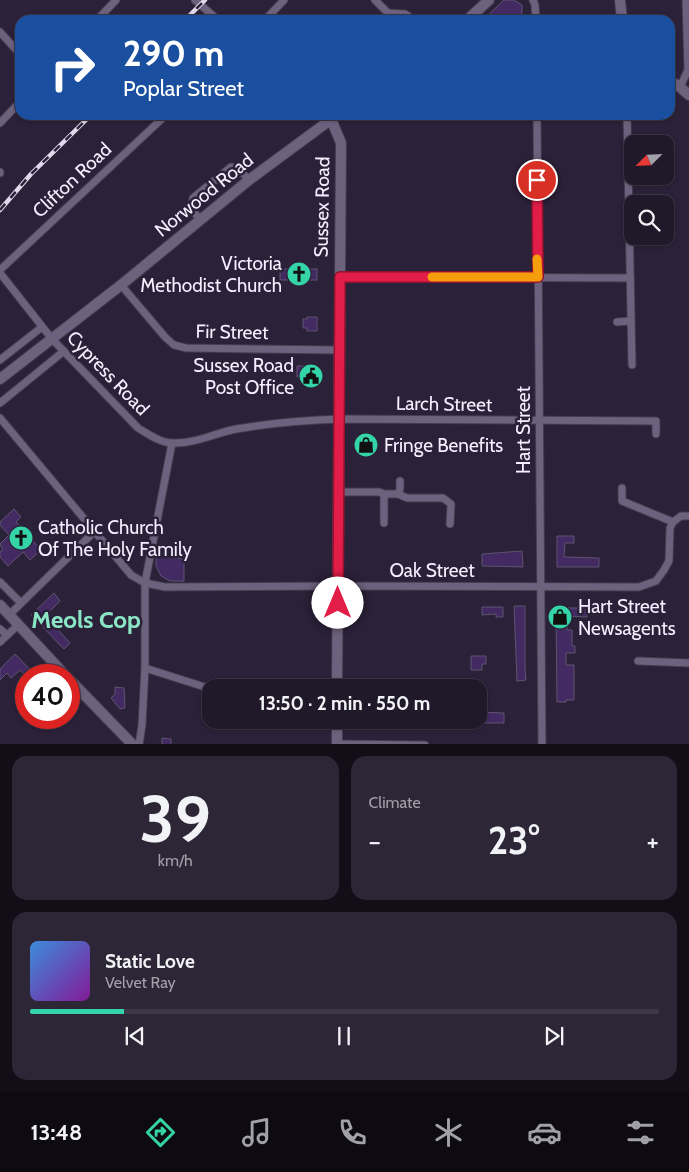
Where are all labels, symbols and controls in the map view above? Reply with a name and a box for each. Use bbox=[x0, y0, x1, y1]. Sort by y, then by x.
text: 290 m bbox=[123, 32, 224, 75]
icon: right bbox=[40, 35, 105, 100]
text: Poplar Street bbox=[123, 75, 244, 102]
north arrow bbox=[624, 135, 674, 185]
map controls bbox=[624, 135, 674, 245]
street label: Clifton Road bbox=[28, 138, 116, 222]
street label: Norwood Road bbox=[150, 148, 258, 242]
street label: Sussex Road bbox=[310, 156, 334, 258]
pin bbox=[516, 159, 558, 201]
icon: arrive bbox=[523, 166, 551, 194]
button: search bbox=[624, 195, 674, 245]
place label: Victoria Methodist Church bbox=[140, 252, 282, 297]
church icon: Victoria Methodist Church bbox=[286, 261, 312, 287]
street label: Fir Street bbox=[195, 320, 269, 344]
street label: Cypress Road bbox=[62, 326, 154, 420]
place label: Sussex Road Post Office bbox=[193, 354, 294, 399]
public building icon: Sussex Road Post Office bbox=[298, 363, 324, 389]
street label: Hart Street bbox=[512, 385, 535, 474]
street label: Larch Street bbox=[396, 392, 493, 416]
shop icon: Fringe Benefits bbox=[353, 432, 379, 458]
place label: Fringe Benefits bbox=[384, 434, 503, 457]
place label: Catholic Church Of The Holy Family bbox=[38, 516, 192, 561]
church icon: Catholic Church Of The Holy Family bbox=[8, 525, 34, 551]
street label: Oak Street bbox=[389, 559, 475, 582]
position arrow bbox=[311, 576, 363, 628]
place label: Hart Street Newsagents bbox=[578, 595, 676, 640]
shop icon: Hart Street Newsagents bbox=[547, 604, 573, 630]
district label: Meols Cop bbox=[31, 605, 141, 634]
speed limit sign: 40 bbox=[15, 664, 80, 729]
text: 13:50 · 2 min · 550 m bbox=[259, 692, 430, 715]
text: 39 bbox=[139, 779, 211, 858]
text: Climate bbox=[369, 793, 421, 812]
text: 23° bbox=[488, 817, 540, 864]
text: − bbox=[369, 824, 381, 858]
text: + bbox=[647, 824, 659, 858]
text: km/h bbox=[158, 851, 193, 870]
text: Static Love bbox=[105, 950, 195, 973]
text: Velvet Ray bbox=[105, 973, 176, 992]
icon: previous bbox=[121, 1022, 149, 1050]
icon: pause bbox=[330, 1022, 358, 1050]
icon: next bbox=[540, 1022, 568, 1050]
icon: directions bbox=[143, 1115, 178, 1150]
icon: music bbox=[239, 1115, 274, 1150]
icon: phone bbox=[335, 1115, 370, 1150]
icon: climate bbox=[431, 1115, 466, 1150]
icon: car bbox=[527, 1115, 562, 1150]
icon: filters bbox=[623, 1115, 658, 1150]
text: 13:48 bbox=[31, 1119, 82, 1146]

